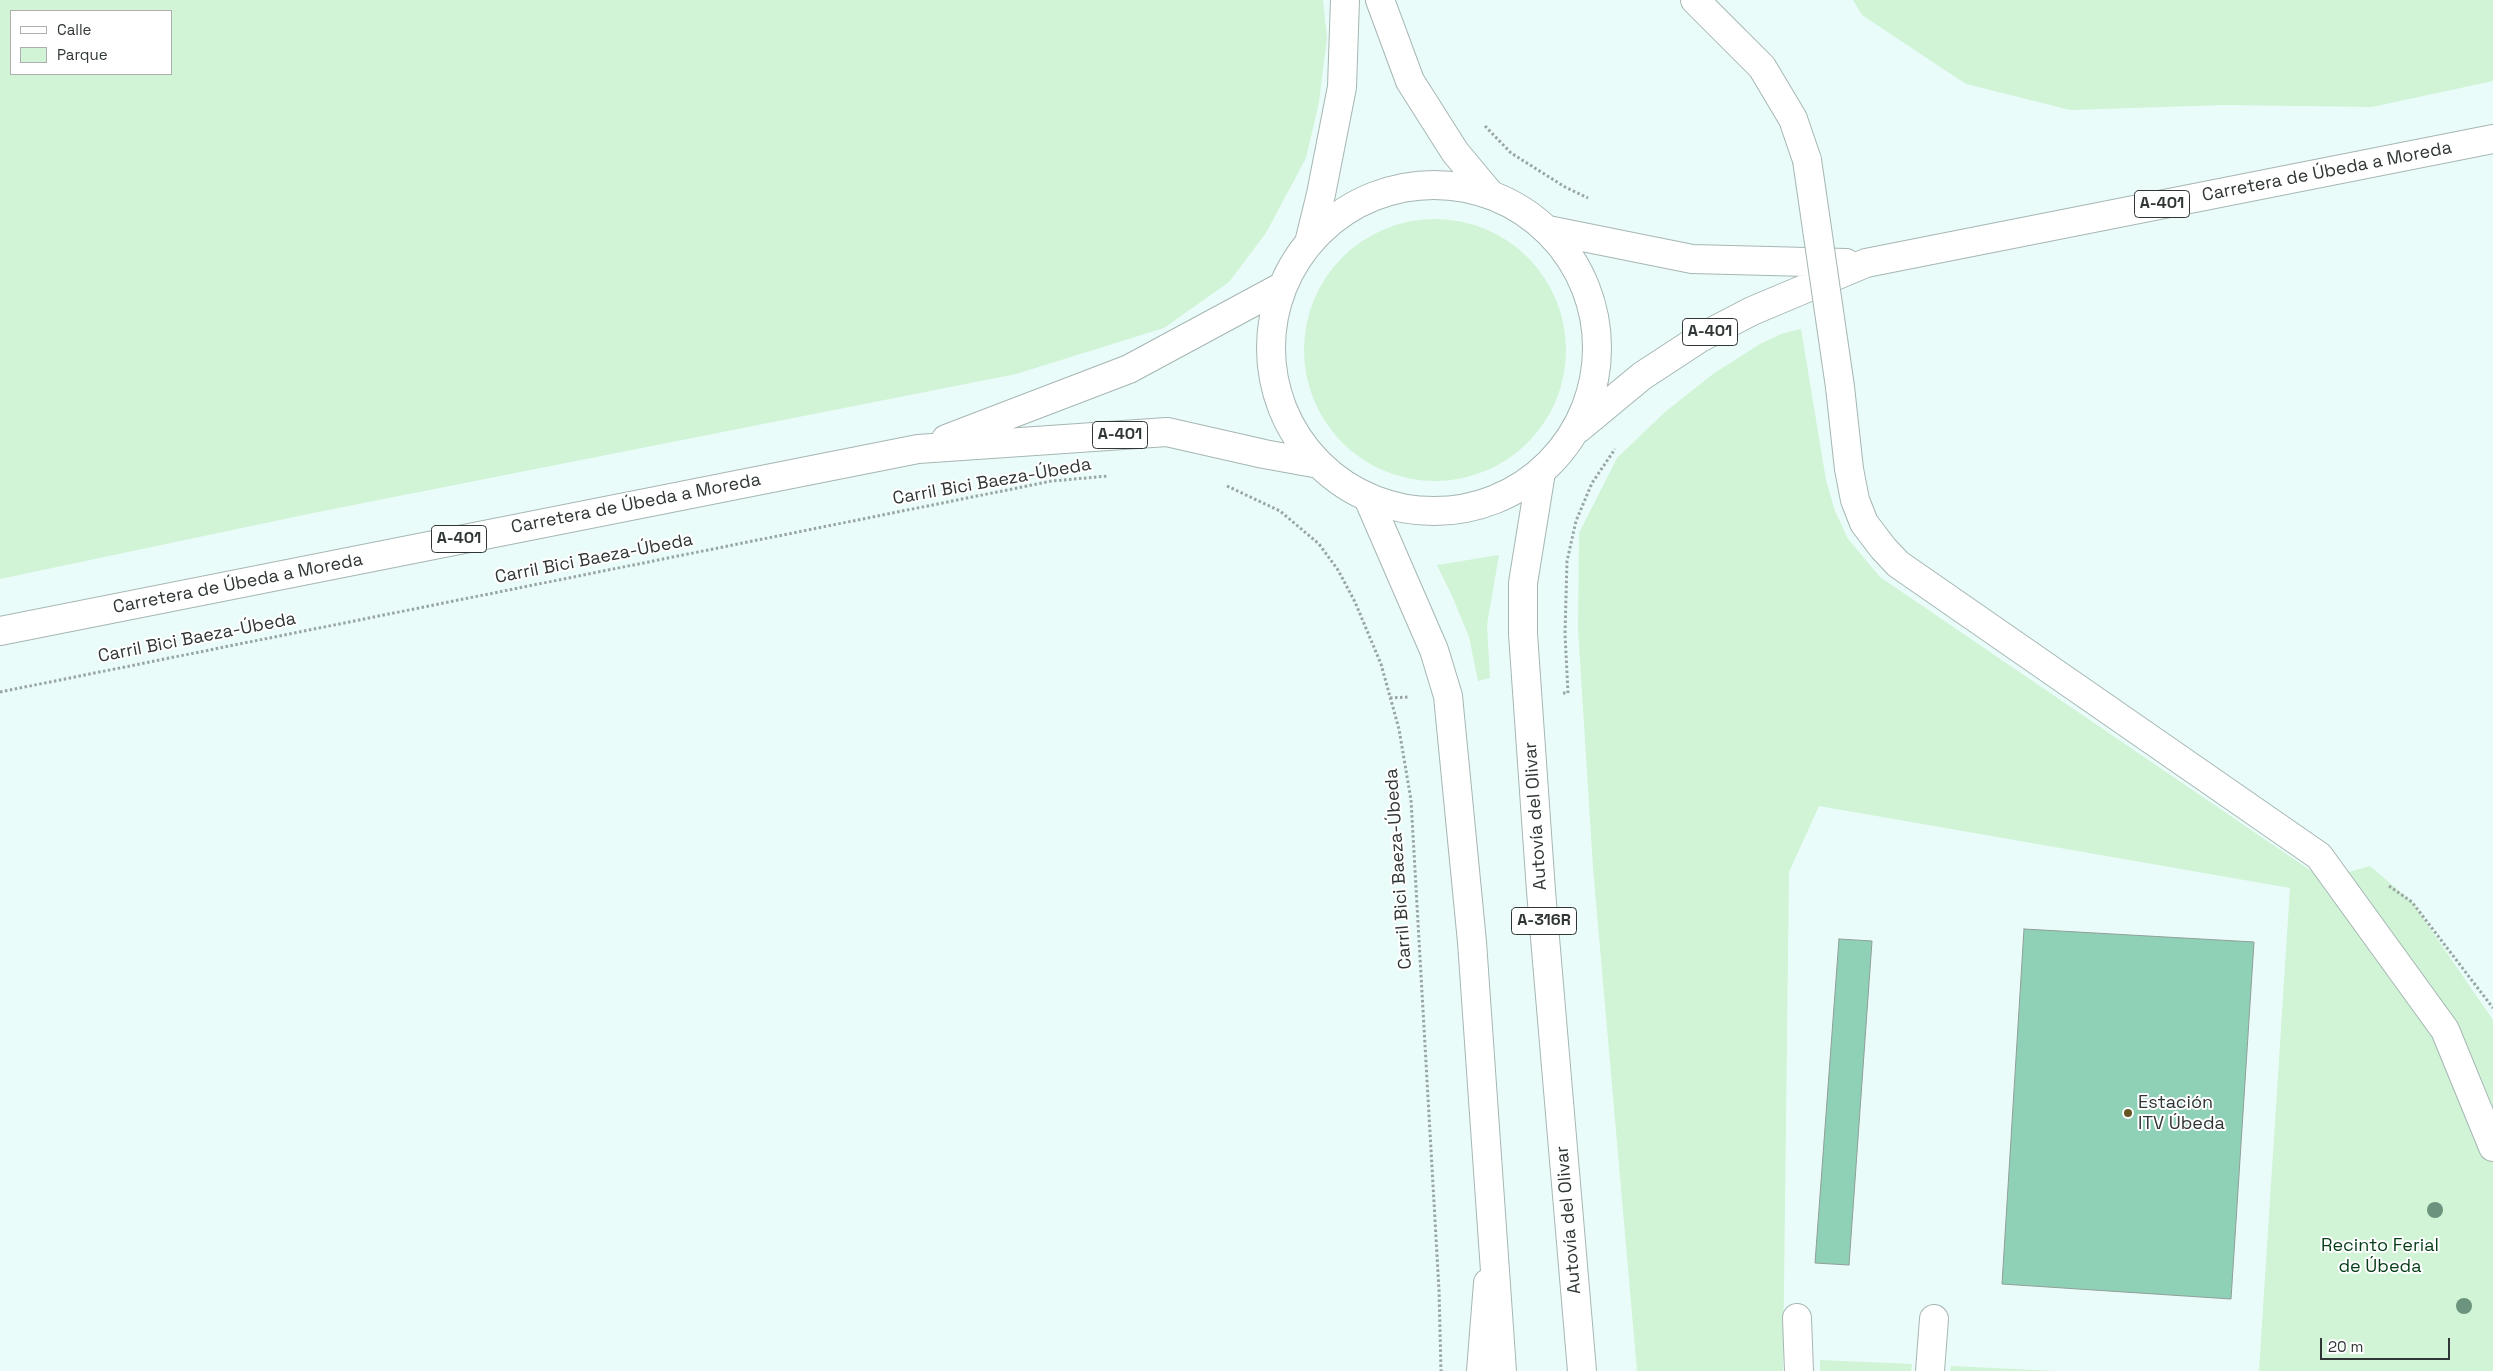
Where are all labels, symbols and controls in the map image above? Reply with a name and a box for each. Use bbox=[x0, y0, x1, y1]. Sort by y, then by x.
legend bbox=[10, 10, 172, 75]
text: Calle bbox=[57, 20, 92, 39]
text: Parque bbox=[57, 45, 108, 64]
street label: Carretera de Úbeda a Moreda bbox=[2200, 137, 2454, 207]
road number: A-401 bbox=[2134, 190, 2190, 218]
road number: A-401 bbox=[1682, 318, 1738, 346]
road number: A-401 bbox=[1092, 422, 1148, 448]
street label: Carril Bici Baeza-Úbeda bbox=[891, 454, 1093, 510]
street label: Carretera de Úbeda a Moreda bbox=[509, 469, 763, 539]
road number: A-401 bbox=[432, 526, 486, 552]
street label: Carril Bici Baeza-Úbeda bbox=[493, 529, 695, 589]
street label: Carretera de Úbeda a Moreda bbox=[111, 549, 365, 619]
street label: Carril Bici Baeza-Úbeda bbox=[96, 608, 298, 668]
street label: Autovía del Olivar bbox=[1520, 741, 1552, 891]
street label: Carril Bici Baeza-Úbeda bbox=[1381, 768, 1417, 970]
road number: A-316R bbox=[1512, 908, 1576, 934]
place label: Estación ITV Úbeda bbox=[2138, 1092, 2225, 1134]
marker: Estación ITV Úbeda bbox=[2122, 1107, 2134, 1119]
street label: Autovía del Olivar bbox=[1552, 1145, 1586, 1295]
park label: Recinto Ferial de Úbeda bbox=[2321, 1235, 2439, 1278]
scale bar bbox=[2323, 1328, 2453, 1360]
text: 20 m bbox=[2328, 1337, 2363, 1356]

